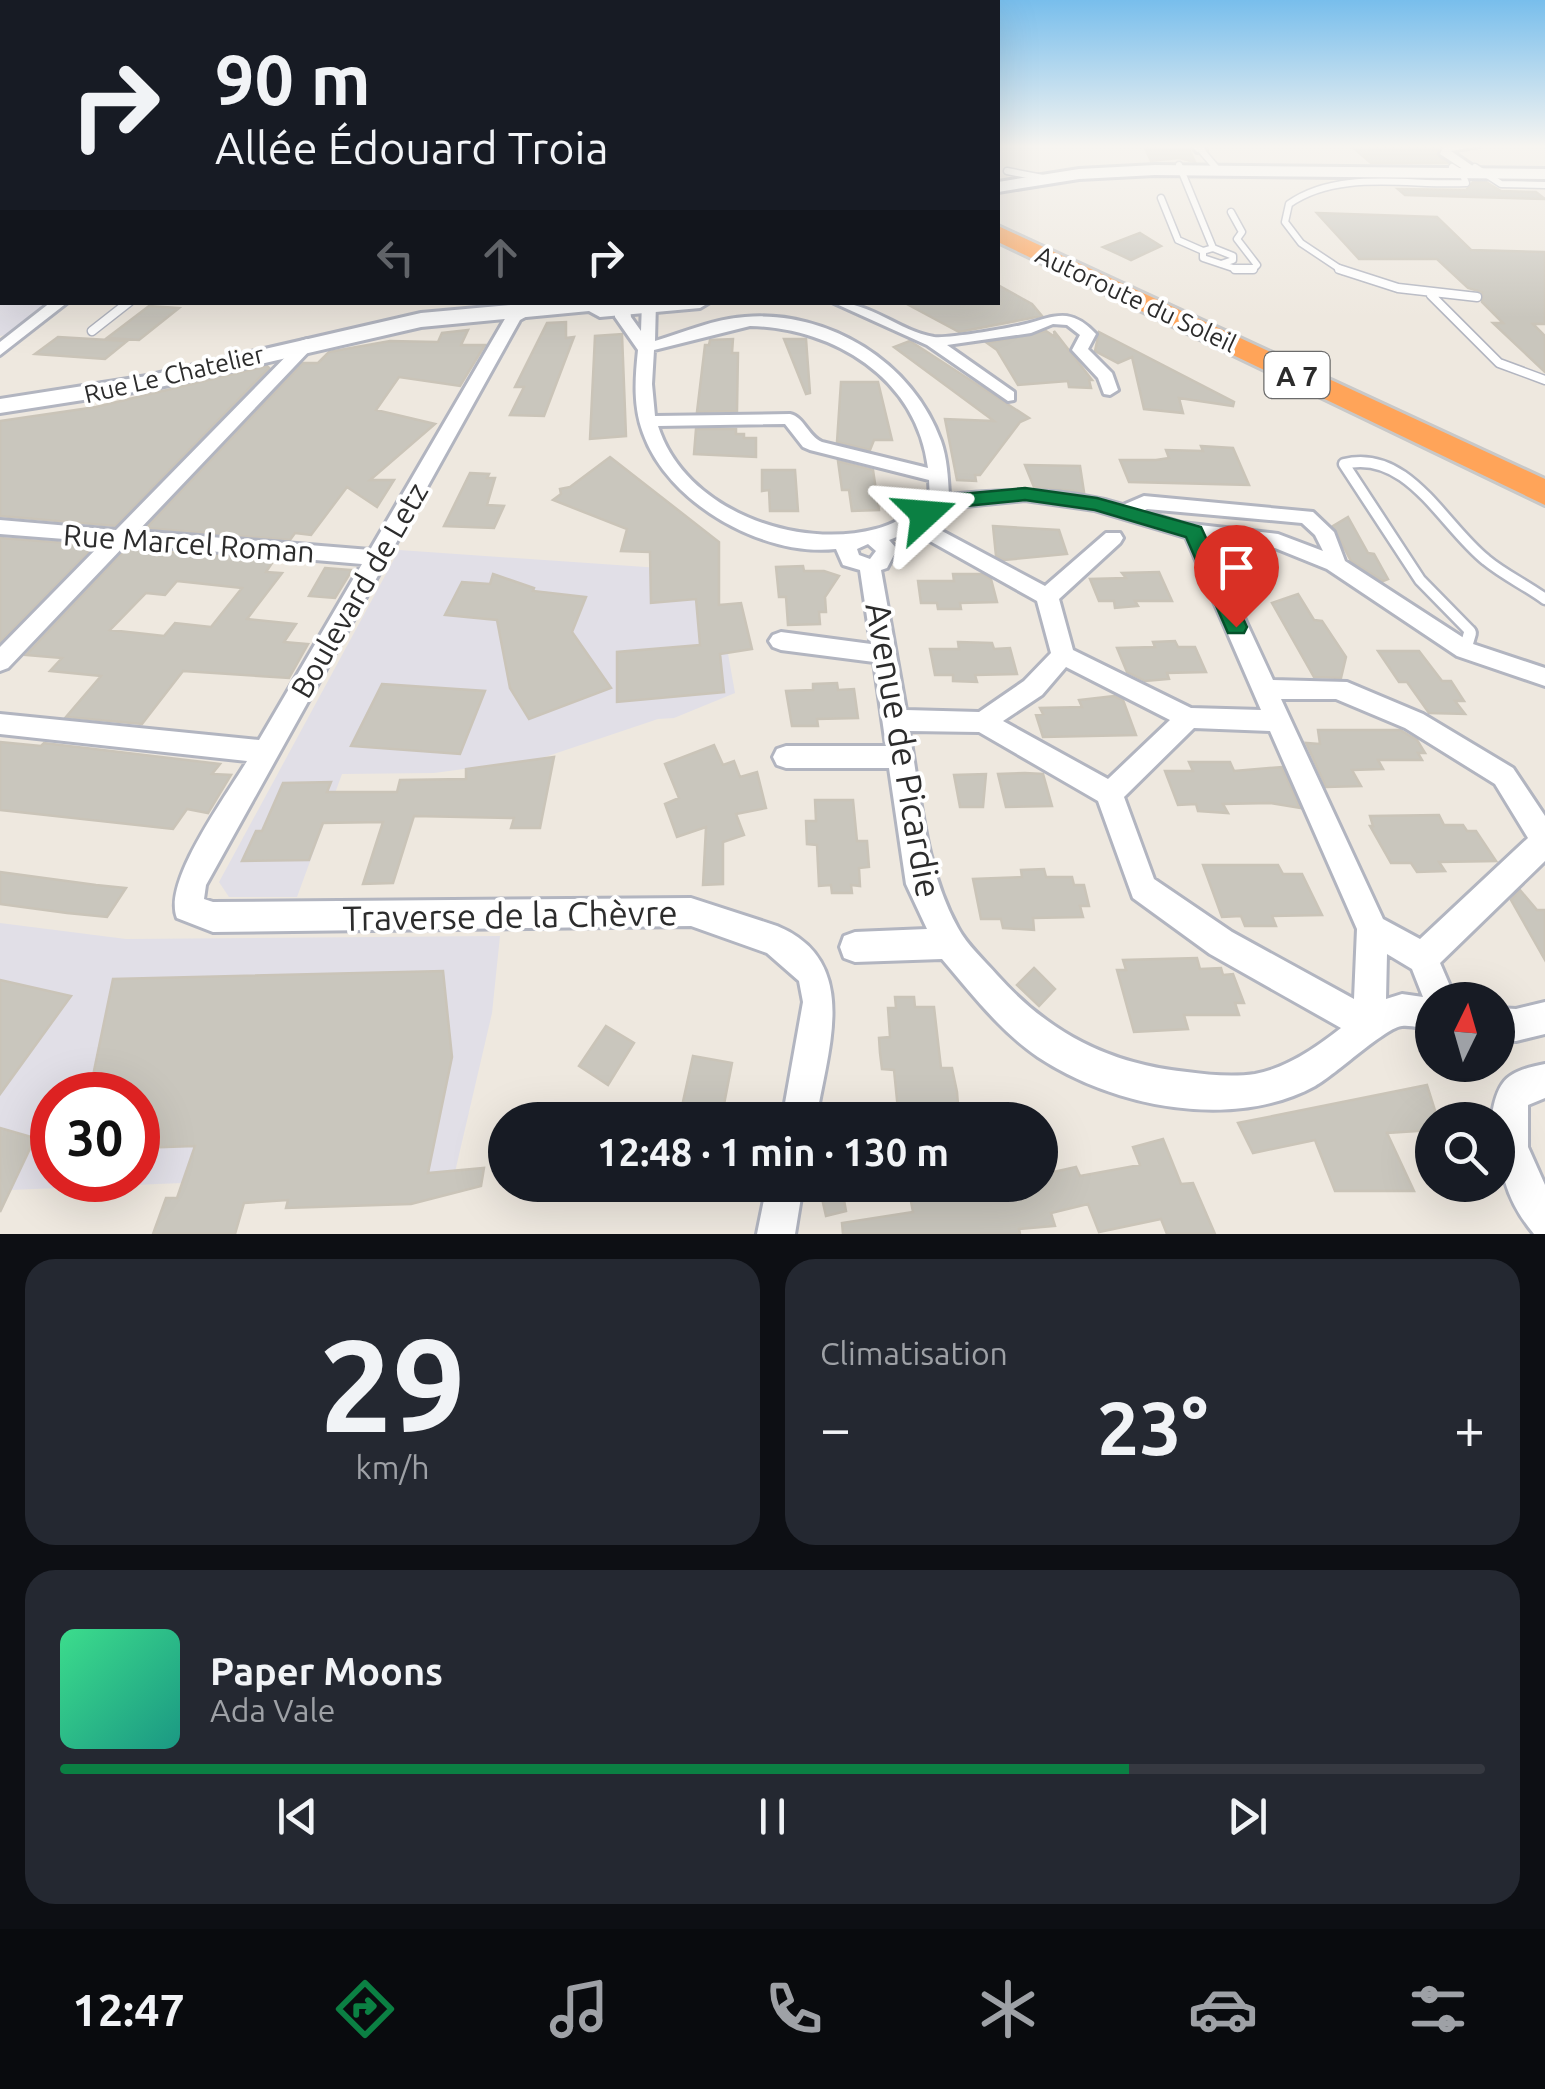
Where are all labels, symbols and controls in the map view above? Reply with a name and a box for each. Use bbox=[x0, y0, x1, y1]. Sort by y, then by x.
icon: right bbox=[50, 40, 180, 170]
text: 90 m bbox=[215, 40, 371, 118]
text: Allée Édouard Troia bbox=[215, 122, 609, 173]
icon: left bbox=[368, 230, 423, 285]
icon: ahead bbox=[473, 230, 528, 285]
icon: right bbox=[578, 230, 633, 285]
street label: Autoroute du Soleil bbox=[1031, 240, 1241, 358]
street label: Rue Le Chatelier bbox=[81, 340, 267, 408]
road number: A 7 bbox=[1264, 352, 1330, 398]
position arrow bbox=[873, 462, 977, 566]
street label: Boulevard de Letz bbox=[284, 477, 434, 703]
street label: Rue Marcel Roman bbox=[62, 517, 316, 569]
pin bbox=[1194, 525, 1279, 628]
icon: arrive bbox=[1209, 540, 1264, 595]
street label: Avenue de Picardie bbox=[858, 599, 950, 901]
street label: Traverse de la Chèvre bbox=[342, 892, 678, 938]
north arrow bbox=[1415, 982, 1515, 1082]
map controls bbox=[1415, 982, 1515, 1202]
speed limit sign: 30 bbox=[30, 1072, 160, 1202]
button: search bbox=[1415, 1102, 1515, 1202]
text: 12:48 · 1 min · 130 m bbox=[597, 1131, 949, 1173]
text: 29 bbox=[319, 1311, 466, 1457]
text: Climatisation bbox=[820, 1335, 1008, 1371]
text: 23° bbox=[1097, 1385, 1208, 1469]
text: − bbox=[820, 1397, 851, 1458]
text: + bbox=[1454, 1397, 1485, 1458]
text: km/h bbox=[356, 1449, 429, 1485]
text: Paper Moons bbox=[210, 1650, 443, 1692]
text: Ada Vale bbox=[210, 1692, 336, 1728]
icon: previous bbox=[270, 1789, 325, 1844]
icon: pause bbox=[745, 1789, 800, 1844]
icon: next bbox=[1220, 1789, 1275, 1844]
icon: directions bbox=[330, 1974, 400, 2044]
icon: music bbox=[544, 1974, 614, 2044]
icon: phone bbox=[759, 1974, 829, 2044]
icon: climate bbox=[973, 1974, 1043, 2044]
icon: car bbox=[1188, 1974, 1258, 2044]
icon: filters bbox=[1403, 1974, 1473, 2044]
text: 12:47 bbox=[72, 1984, 185, 2035]

